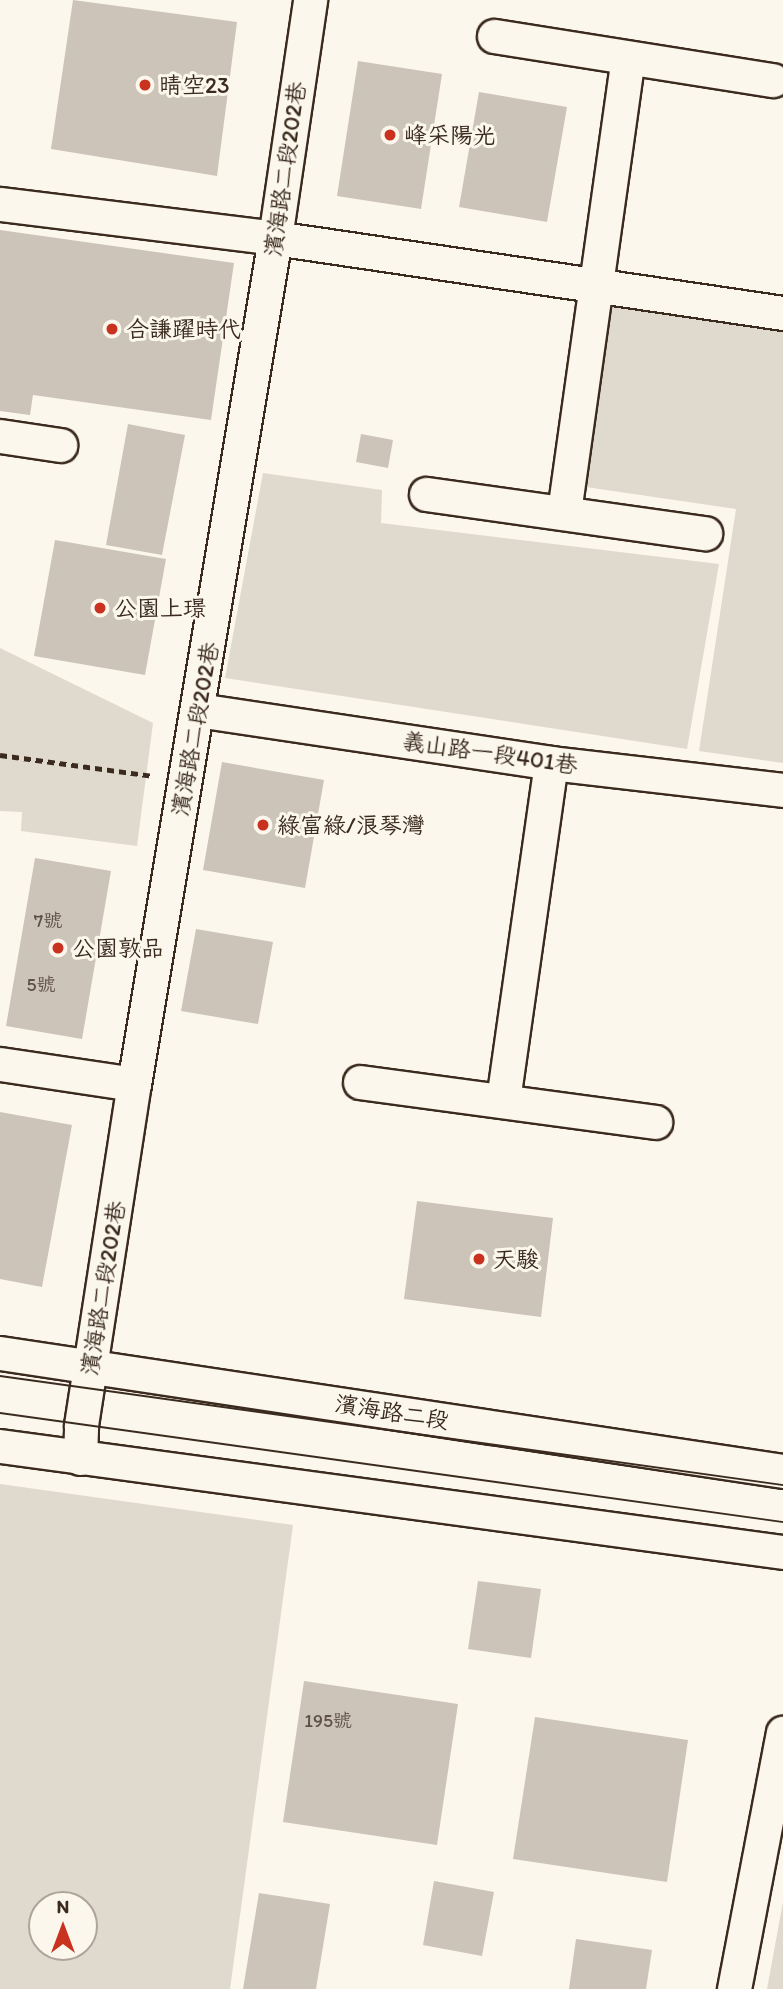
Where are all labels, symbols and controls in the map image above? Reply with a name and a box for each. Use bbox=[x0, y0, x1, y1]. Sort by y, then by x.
place label: 晴空23 bbox=[159, 71, 230, 99]
marker: 晴空23 bbox=[137, 77, 153, 93]
street label: 濱海路二段202巷 bbox=[259, 80, 311, 258]
place label: 峰采陽光 bbox=[404, 121, 496, 149]
marker: 峰采陽光 bbox=[382, 127, 398, 143]
place label: 合謙躍時代 bbox=[126, 315, 241, 343]
marker: 合謙躍時代 bbox=[104, 321, 120, 337]
place label: 公園上璟 bbox=[114, 594, 206, 622]
marker: 公園上璟 bbox=[92, 600, 108, 616]
street label: 濱海路二段202巷 bbox=[166, 640, 224, 818]
street label: 義山路一段401巷 bbox=[401, 727, 579, 779]
place label: 綠富綠/浪琴灣 bbox=[277, 811, 425, 839]
marker: 綠富綠/浪琴灣 bbox=[255, 817, 271, 833]
house number: 7號 bbox=[34, 910, 62, 932]
place label: 公園敦品 bbox=[72, 934, 164, 962]
marker: 公園敦品 bbox=[50, 940, 66, 956]
house number: 5號 bbox=[27, 974, 55, 996]
street label: 濱海路二段202巷 bbox=[76, 1199, 130, 1377]
place label: 天駿 bbox=[493, 1245, 539, 1273]
marker: 天駿 bbox=[471, 1251, 487, 1267]
street label: 濱海路二段 bbox=[333, 1389, 451, 1435]
house number: 195號 bbox=[304, 1710, 352, 1732]
north arrow bbox=[28, 1891, 98, 1961]
text: N bbox=[57, 1895, 69, 1918]

